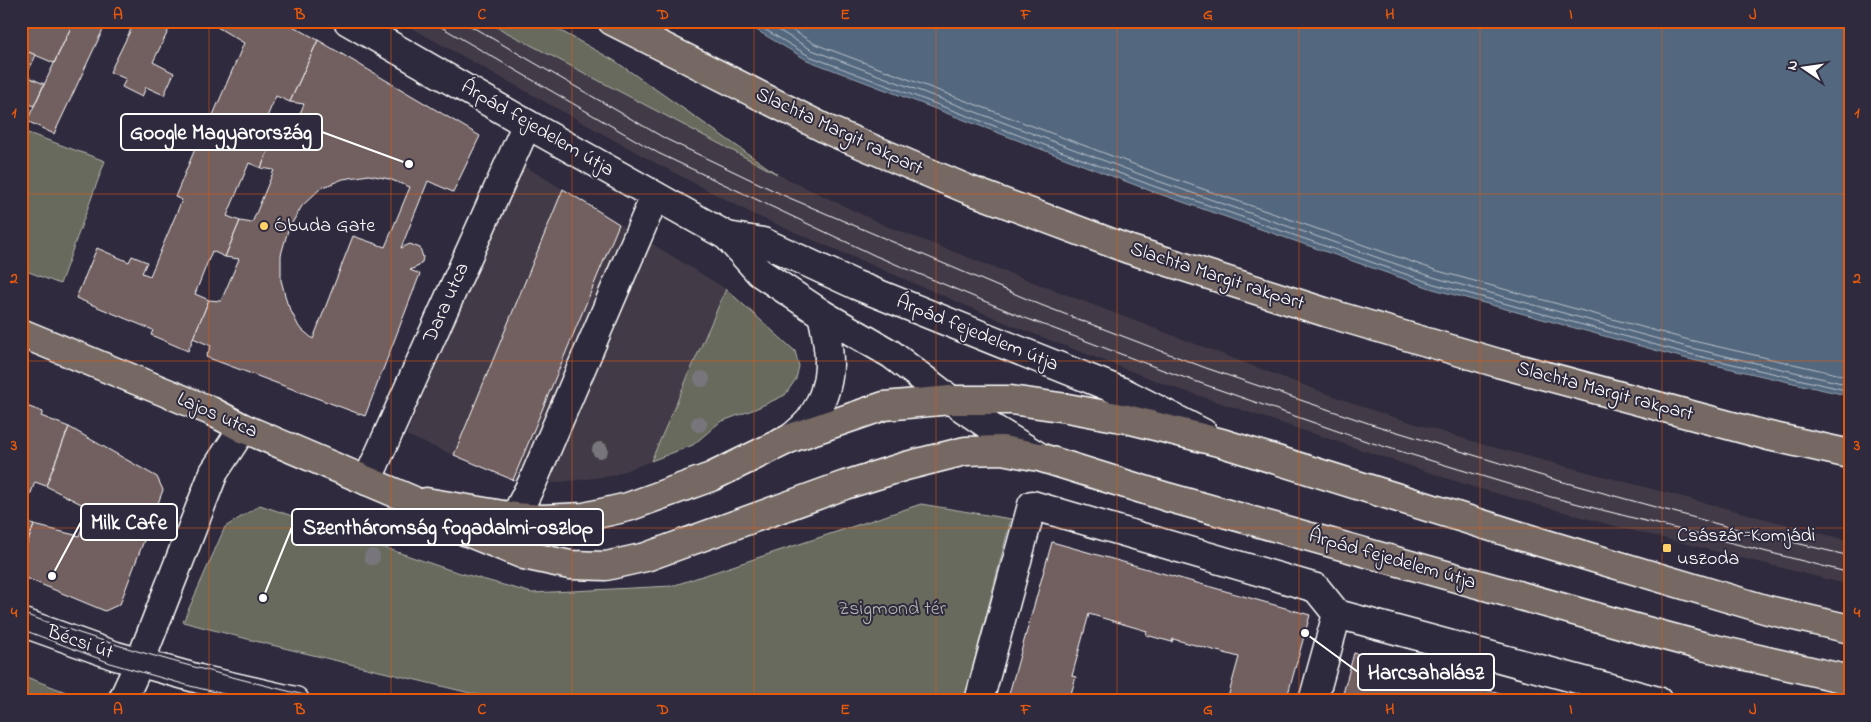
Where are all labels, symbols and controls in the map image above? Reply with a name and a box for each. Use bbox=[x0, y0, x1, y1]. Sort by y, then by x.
text: A bbox=[113, 3, 123, 27]
text: B bbox=[294, 3, 306, 27]
text: C bbox=[478, 3, 487, 27]
text: D bbox=[656, 3, 669, 27]
text: E bbox=[840, 3, 850, 27]
text: F bbox=[1020, 3, 1032, 27]
text: G bbox=[1203, 3, 1213, 27]
text: H bbox=[1385, 3, 1395, 27]
text: I bbox=[1569, 3, 1573, 27]
text: J bbox=[1749, 3, 1757, 27]
north arrow bbox=[1778, 42, 1828, 92]
text: N bbox=[1782, 58, 1804, 72]
street label: Árpád fejedelem útja bbox=[455, 73, 619, 185]
street label: Slachta Margit rakpart bbox=[750, 80, 928, 185]
text: 1 bbox=[11, 101, 17, 125]
text: 1 bbox=[1854, 101, 1860, 125]
callout: Google Magyarország bbox=[121, 114, 322, 150]
text: Google Magyarország bbox=[130, 119, 312, 151]
place label: Óbuda Gate bbox=[274, 212, 375, 241]
marker: Óbuda Gate bbox=[258, 220, 270, 232]
street label: Slachta Margit rakpart bbox=[1126, 235, 1308, 320]
street label: Dara utca bbox=[416, 258, 478, 349]
text: 2 bbox=[9, 267, 18, 291]
text: 2 bbox=[1852, 267, 1861, 291]
street label: Árpád fejedelem útja bbox=[891, 288, 1063, 380]
street label: Slachta Margit rakpart bbox=[1513, 354, 1697, 431]
street label: Lajos utca bbox=[172, 385, 262, 447]
text: 3 bbox=[10, 434, 18, 458]
text: 3 bbox=[1853, 434, 1861, 458]
callout: Milk Cafe bbox=[81, 504, 177, 540]
text: Milk Cafe bbox=[91, 509, 168, 539]
callout: Szentháromság fogadalmi-oszlop bbox=[292, 509, 603, 545]
text: Szentháromság fogadalmi-oszlop bbox=[303, 514, 593, 546]
street label: Árpád fejedelem útja bbox=[1305, 522, 1479, 598]
place label: Császár-Komjádi uszoda bbox=[1677, 522, 1815, 574]
marker: Császár-Komjádi uszoda bbox=[1661, 542, 1673, 554]
park label: Zsigmond tér bbox=[838, 595, 947, 625]
text: 4 bbox=[10, 601, 18, 625]
text: 4 bbox=[1853, 601, 1861, 625]
street label: Bécsi út bbox=[42, 618, 117, 668]
callout: Harcsahalász bbox=[1358, 654, 1494, 690]
text: Harcsahalász bbox=[1368, 659, 1485, 689]
text: A bbox=[113, 698, 123, 722]
text: B bbox=[294, 698, 306, 722]
text: C bbox=[478, 698, 487, 722]
text: D bbox=[656, 698, 669, 722]
text: E bbox=[840, 698, 850, 722]
text: F bbox=[1020, 698, 1032, 722]
text: G bbox=[1203, 698, 1213, 722]
text: H bbox=[1385, 698, 1395, 722]
text: I bbox=[1569, 698, 1573, 722]
text: J bbox=[1749, 698, 1757, 722]

